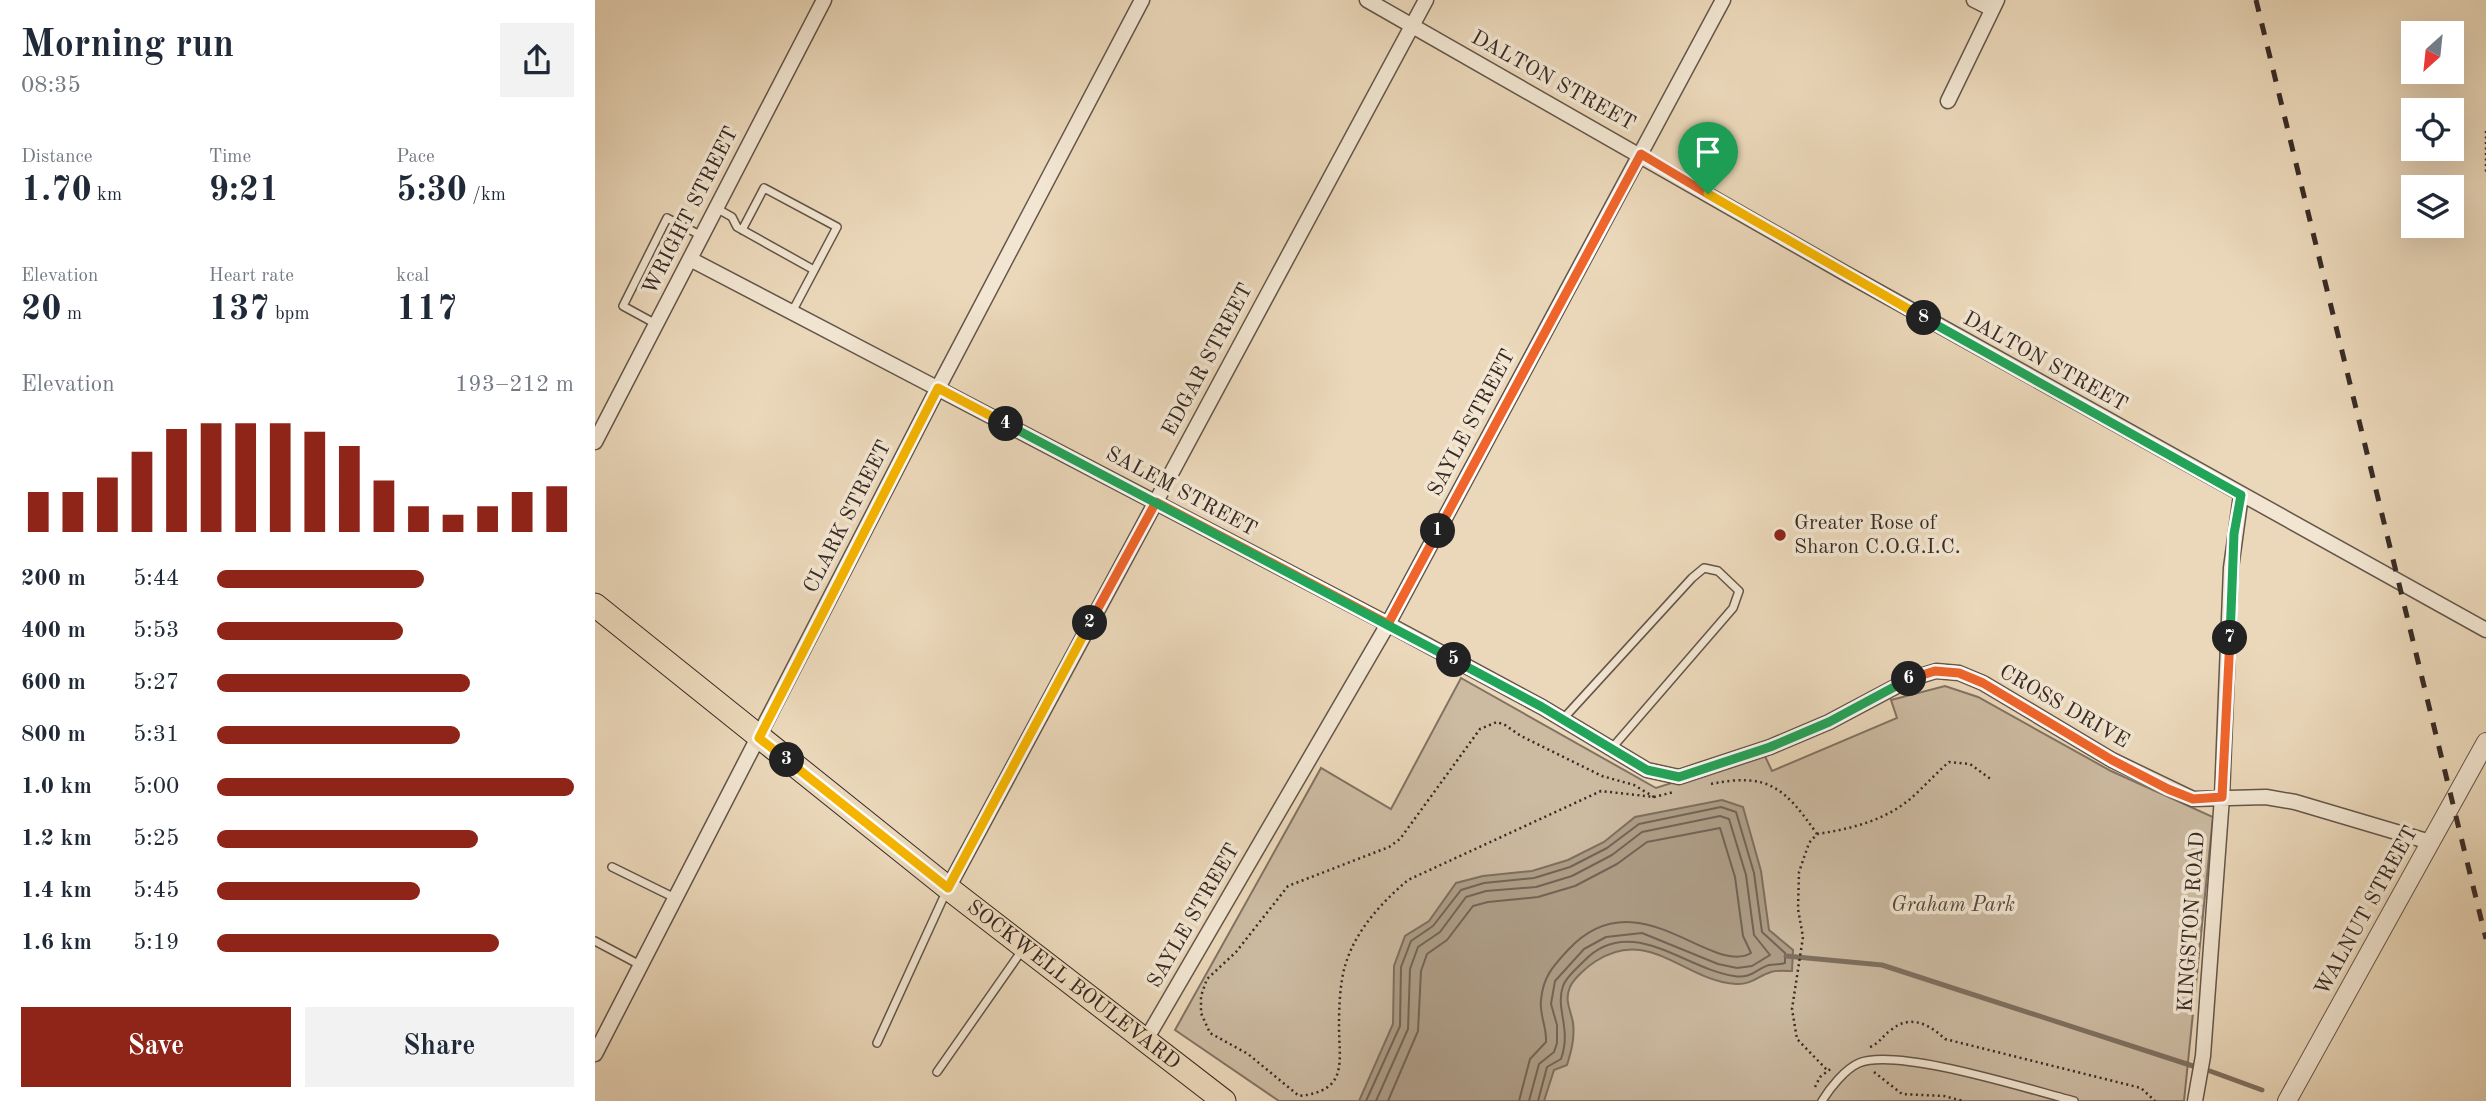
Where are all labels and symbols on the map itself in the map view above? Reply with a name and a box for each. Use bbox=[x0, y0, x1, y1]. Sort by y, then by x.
north arrow bbox=[2401, 21, 2464, 84]
street label: DALTON STREET bbox=[1467, 27, 1639, 135]
pin bbox=[1678, 122, 1738, 194]
street label: WRIGHT STREET bbox=[640, 124, 742, 298]
street label: EDGAR STREET bbox=[1159, 280, 1257, 440]
pin: 8 bbox=[1907, 300, 1941, 336]
street label: DALTON STREET bbox=[1959, 308, 2131, 416]
street label: SAYLE STREET bbox=[1425, 346, 1519, 500]
pin: 4 bbox=[989, 406, 1023, 442]
street label: CLARK STREET bbox=[801, 437, 895, 597]
street label: SALEM STREET bbox=[1102, 443, 1260, 541]
place label: Greater Rose of Sharon C.O.G.I.C. bbox=[1794, 513, 1961, 558]
pin: 1 bbox=[1421, 514, 1455, 548]
marker: Greater Rose of Sharon C.O.G.I.C. bbox=[1772, 527, 1788, 543]
pin: 2 bbox=[1072, 606, 1107, 640]
pin: 7 bbox=[2213, 620, 2247, 656]
pin: 5 bbox=[1437, 642, 1471, 678]
street label: CROSS DRIVE bbox=[1995, 661, 2133, 753]
pin: 6 bbox=[1891, 662, 1927, 696]
pin: 3 bbox=[769, 742, 805, 778]
street label: WALNUT STREET bbox=[2312, 823, 2422, 999]
street label: KINGSTON ROAD bbox=[2175, 831, 2209, 1013]
street label: SAYLE STREET bbox=[1144, 840, 1244, 992]
park label: Graham Park bbox=[1891, 895, 2015, 916]
street label: SOCKWELL BOULEVARD bbox=[963, 896, 1184, 1074]

